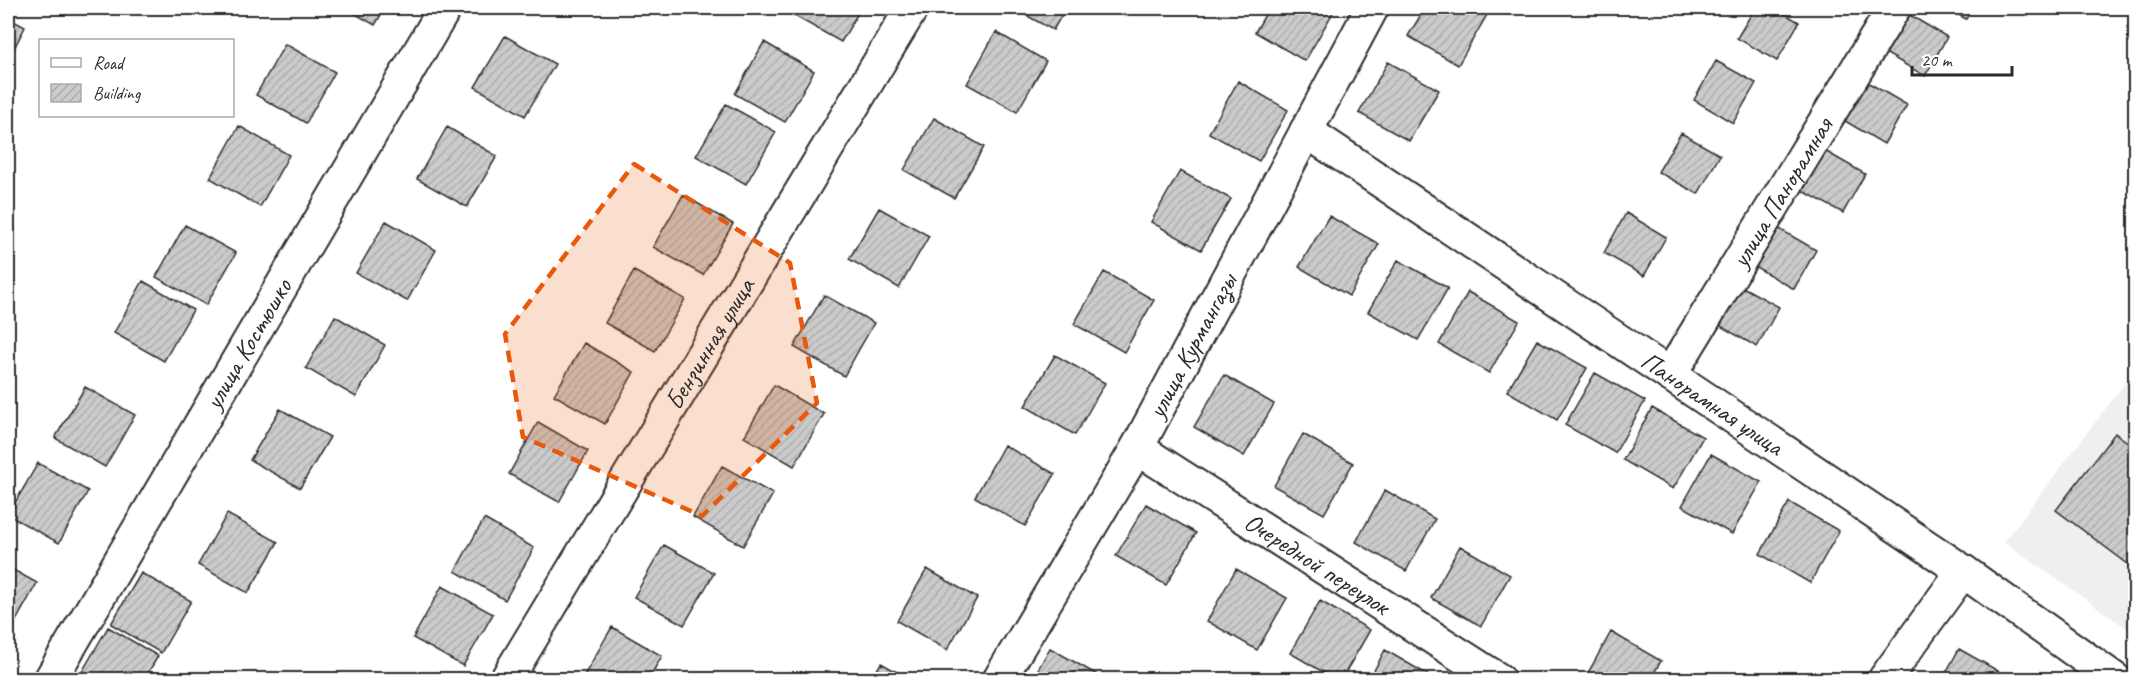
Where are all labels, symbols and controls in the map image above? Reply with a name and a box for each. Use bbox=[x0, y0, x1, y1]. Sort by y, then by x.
legend bbox=[39, 39, 234, 117]
scale bar bbox=[1912, 39, 2012, 77]
text: 20 m bbox=[1921, 49, 1954, 71]
text: Road bbox=[93, 52, 126, 74]
text: Building bbox=[93, 82, 142, 104]
street label: улица Панорамная bbox=[1723, 110, 1841, 275]
street label: улица Курмангазы bbox=[1139, 266, 1245, 426]
street label: улица Костюшко bbox=[196, 271, 300, 417]
street label: Бензинная улица bbox=[657, 271, 763, 416]
street label: Панорамная улица bbox=[1634, 344, 1791, 464]
street label: Очередной переулок bbox=[1238, 505, 1398, 624]

